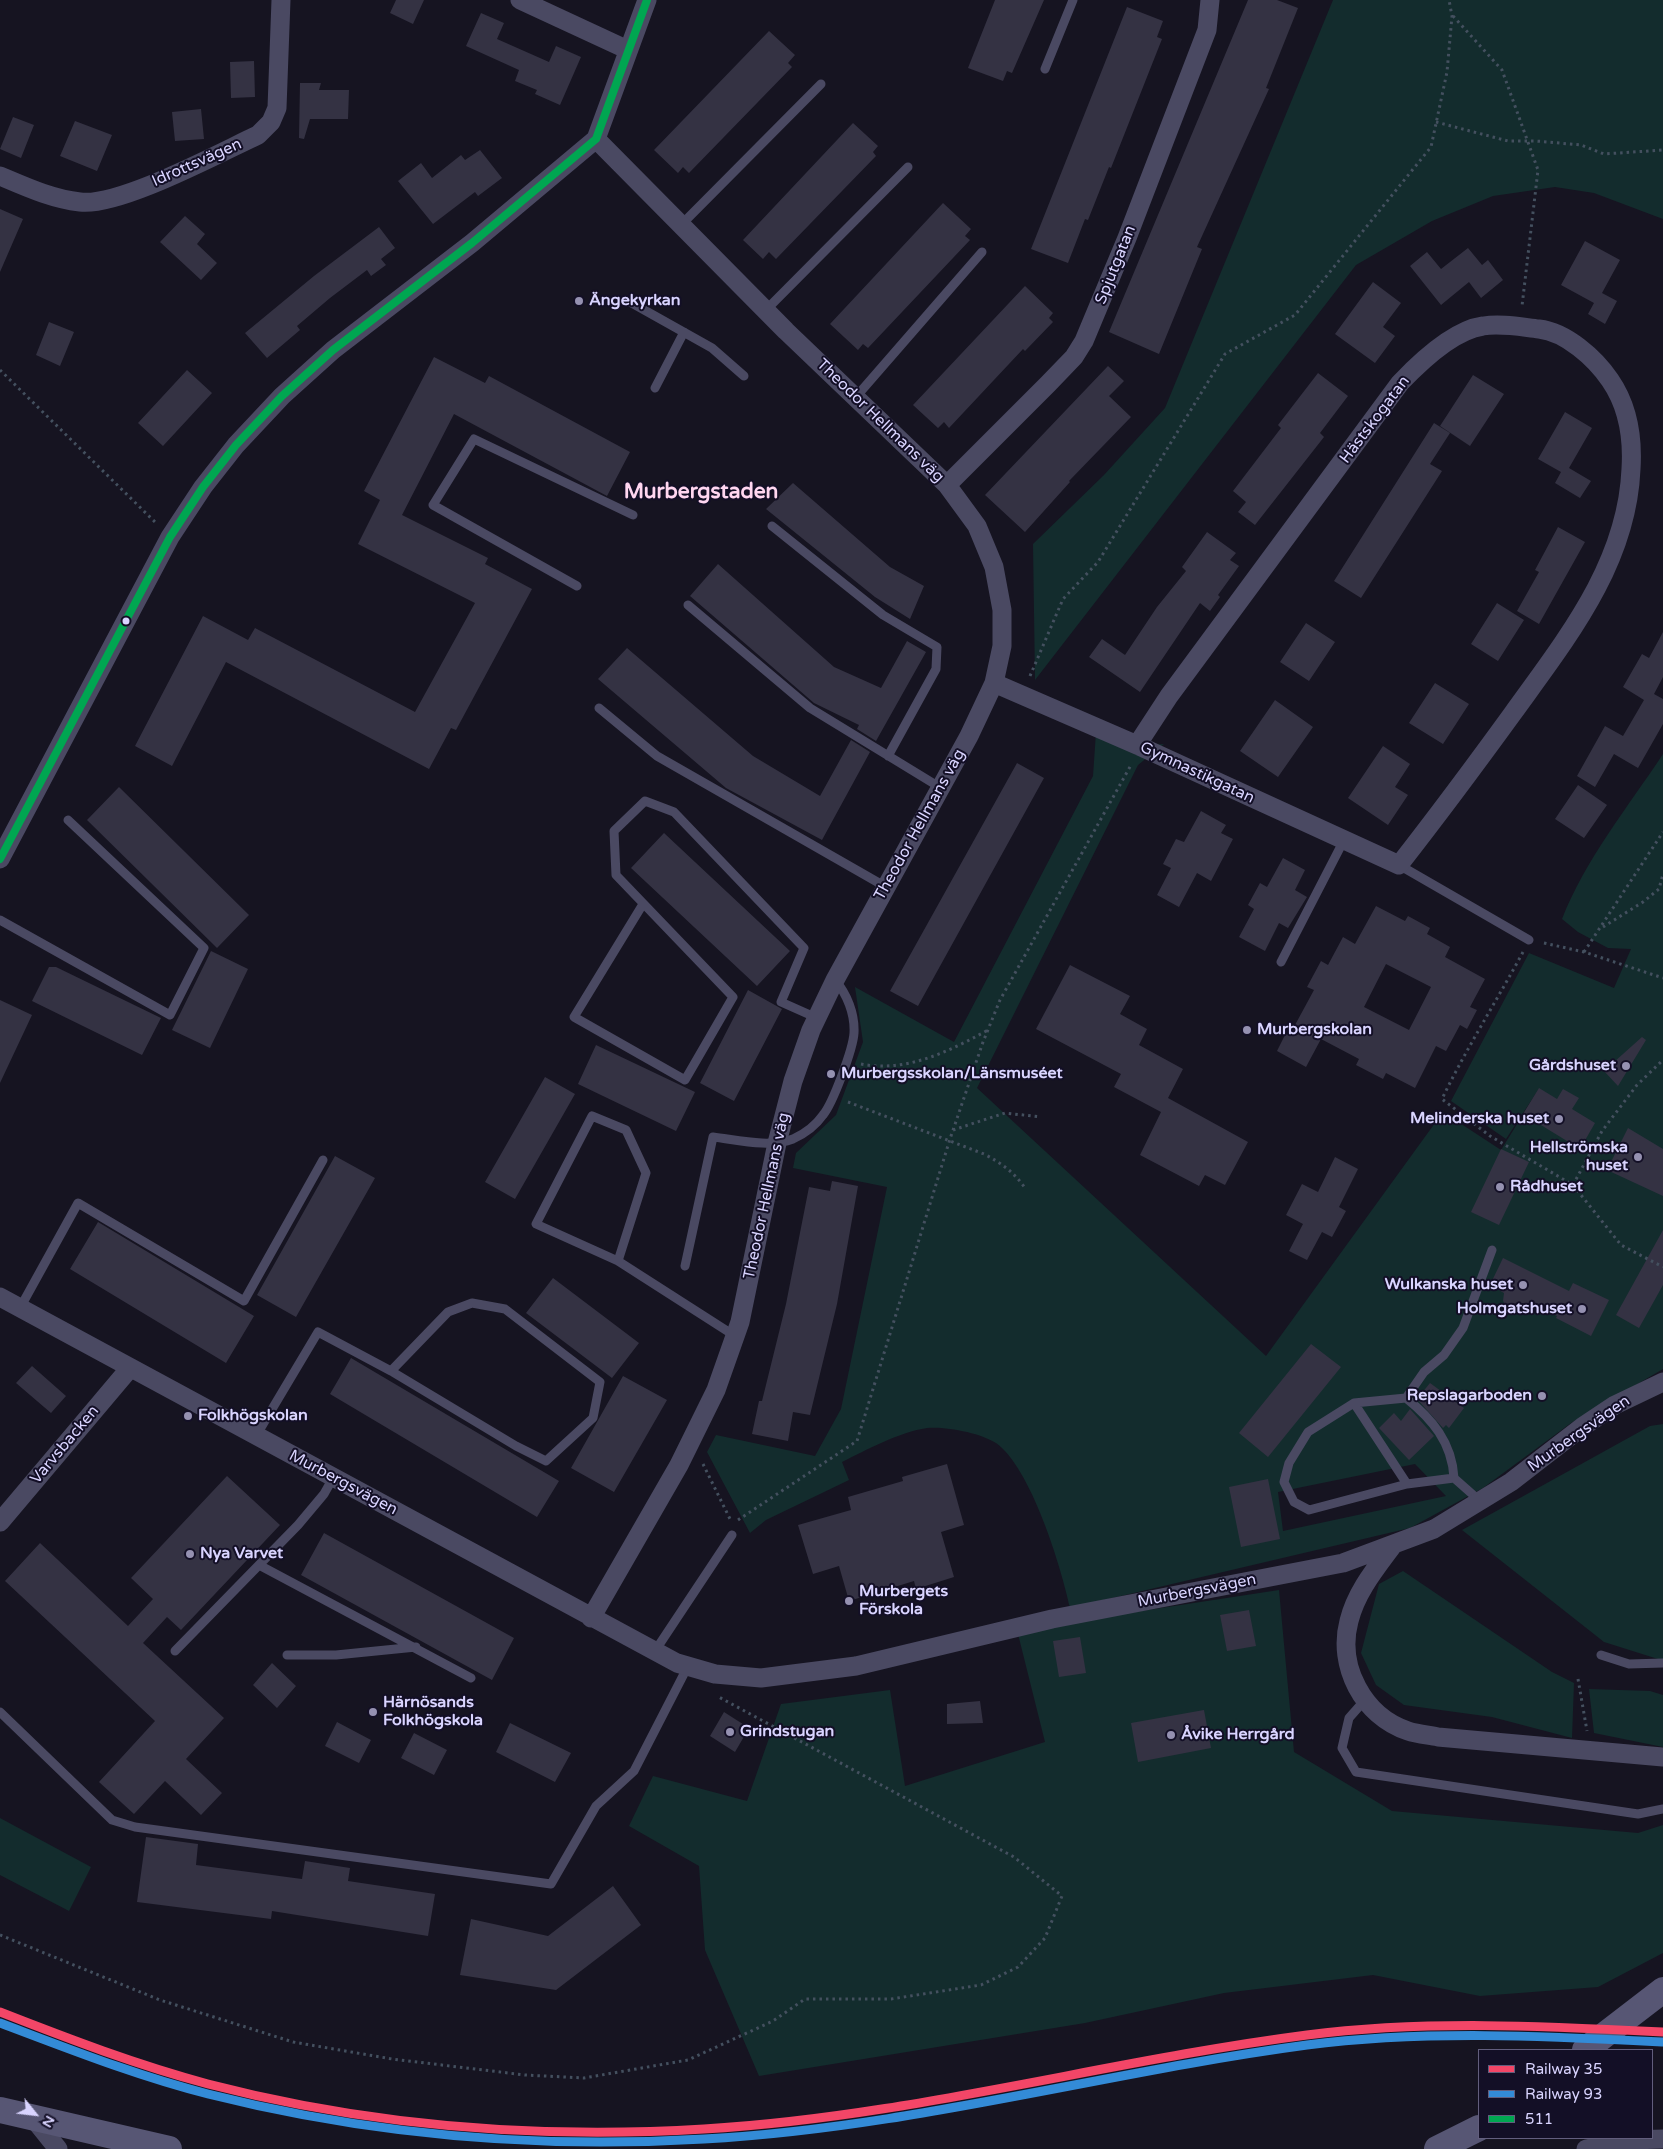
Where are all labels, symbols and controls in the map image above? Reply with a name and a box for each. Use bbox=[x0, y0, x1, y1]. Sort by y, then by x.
street label: Idrottsvägen bbox=[149, 135, 245, 191]
street label: Spjutgatan bbox=[1091, 223, 1141, 307]
place label: Ängekyrkan bbox=[589, 291, 680, 311]
marker: Ängekyrkan bbox=[573, 295, 585, 307]
street label: Theodor Hellmans väg bbox=[812, 355, 948, 487]
street label: Hästskogatan bbox=[1336, 372, 1414, 468]
district label: Murbergstaden bbox=[624, 479, 778, 505]
unlabelled marker bbox=[121, 616, 131, 626]
street label: Gymnastikgatan bbox=[1137, 738, 1257, 808]
street label: Theodor Hellmans väg bbox=[870, 746, 970, 904]
place label: Murbergskolan bbox=[1257, 1020, 1372, 1040]
marker: Murbergskolan bbox=[1241, 1024, 1253, 1036]
place label: Gårdshuset bbox=[1529, 1056, 1616, 1076]
marker: Gårdshuset bbox=[1620, 1060, 1632, 1072]
place label: Murbergsskolan/Länsmuséet bbox=[841, 1064, 1063, 1084]
marker: Murbergsskolan/Länsmuséet bbox=[825, 1068, 837, 1080]
place label: Melinderska huset bbox=[1410, 1109, 1549, 1129]
street label: Theodor Hellmans väg bbox=[740, 1111, 794, 1281]
marker: Melinderska huset bbox=[1553, 1113, 1565, 1125]
place label: Hellströmska huset bbox=[1530, 1138, 1628, 1176]
marker: Hellströmska huset bbox=[1632, 1151, 1644, 1163]
place label: Rådhuset bbox=[1510, 1177, 1583, 1197]
marker: Rådhuset bbox=[1494, 1181, 1506, 1193]
place label: Wulkanska huset bbox=[1385, 1275, 1513, 1295]
marker: Wulkanska huset bbox=[1517, 1279, 1529, 1291]
place label: Holmgatshuset bbox=[1457, 1299, 1572, 1319]
marker: Holmgatshuset bbox=[1576, 1303, 1588, 1315]
place label: Repslagarboden bbox=[1407, 1386, 1532, 1406]
marker: Repslagarboden bbox=[1536, 1390, 1548, 1402]
street label: Murbergsvägen bbox=[1524, 1392, 1634, 1476]
street label: Varvsbacken bbox=[27, 1402, 103, 1488]
place label: Folkhögskolan bbox=[198, 1406, 308, 1426]
marker: Folkhögskolan bbox=[182, 1410, 194, 1422]
street label: Murbergsvägen bbox=[285, 1446, 401, 1520]
place label: Nya Varvet bbox=[200, 1544, 283, 1564]
marker: Nya Varvet bbox=[184, 1548, 196, 1560]
street label: Murbergsvägen bbox=[1136, 1570, 1258, 1612]
place label: Murbergets Förskola bbox=[859, 1582, 948, 1620]
marker: Murbergets Förskola bbox=[843, 1595, 855, 1607]
place label: Härnösands Folkhögskola bbox=[383, 1693, 483, 1731]
marker: Härnösands Folkhögskola bbox=[367, 1706, 379, 1718]
place label: Grindstugan bbox=[740, 1722, 834, 1742]
place label: Åvike Herrgård bbox=[1181, 1725, 1295, 1745]
marker: Grindstugan bbox=[724, 1726, 736, 1738]
marker: Åvike Herrgård bbox=[1165, 1729, 1177, 1741]
legend bbox=[1478, 2049, 1653, 2139]
text: Railway 35 bbox=[1525, 2060, 1602, 2078]
text: Railway 93 bbox=[1525, 2085, 1602, 2103]
north arrow bbox=[10, 2089, 60, 2139]
text: 511 bbox=[1525, 2110, 1553, 2128]
text: N bbox=[38, 2112, 59, 2131]

